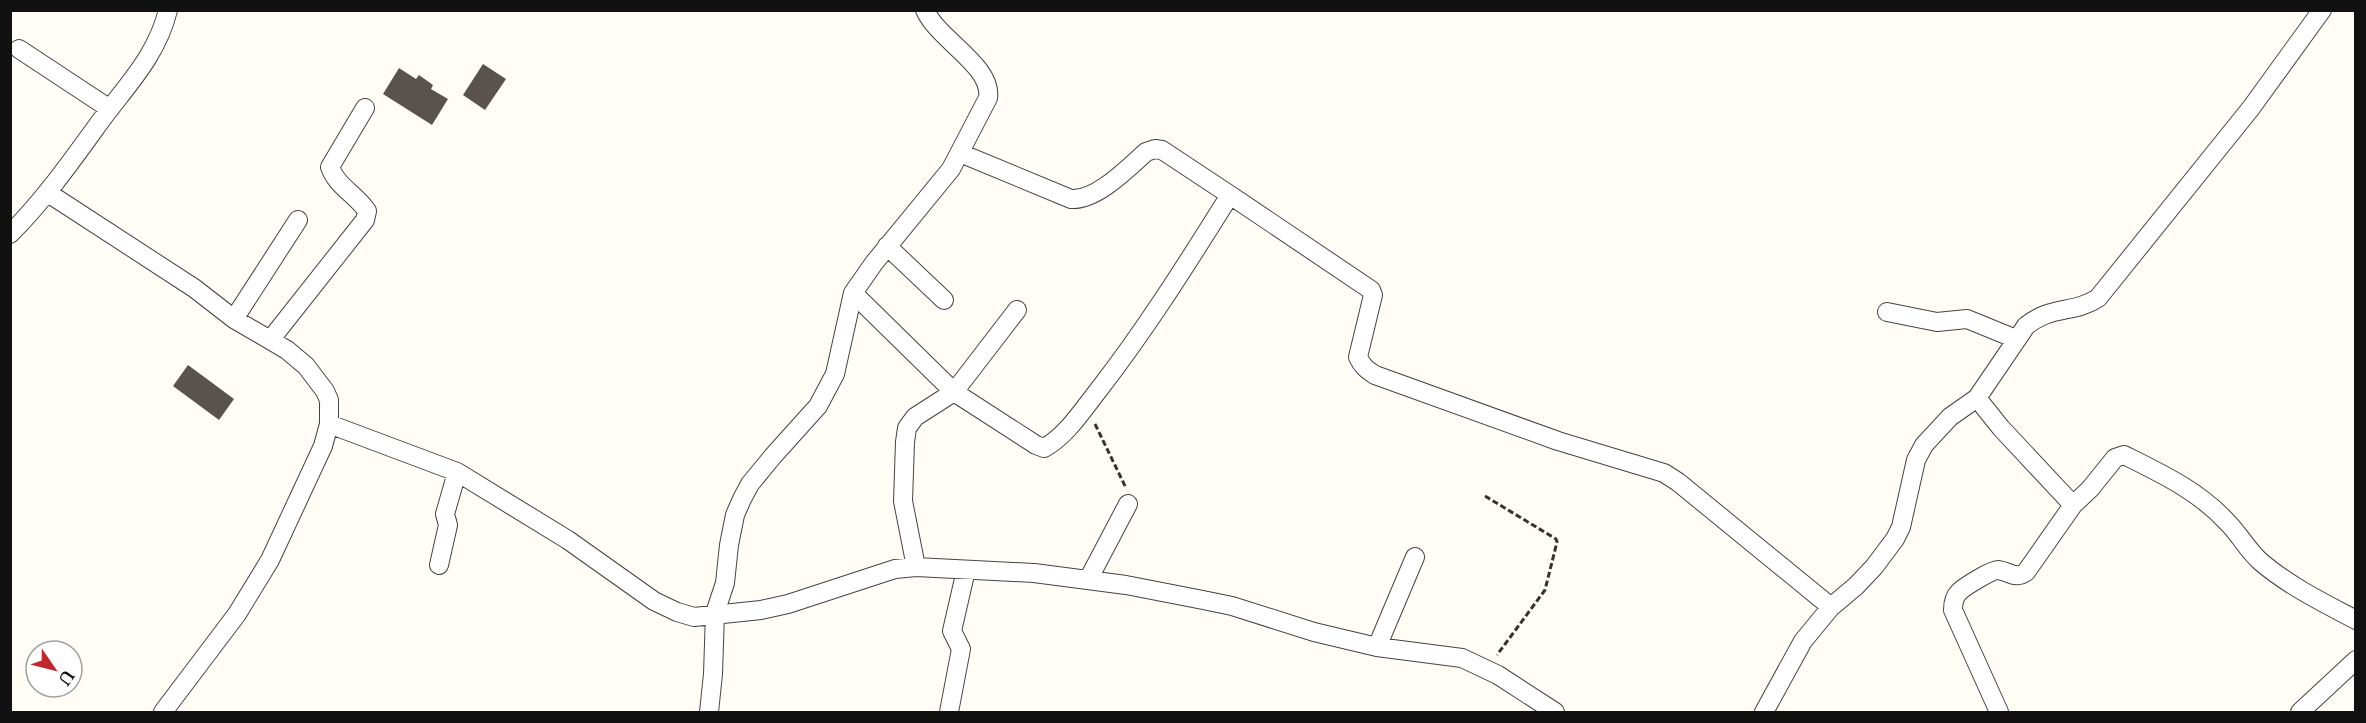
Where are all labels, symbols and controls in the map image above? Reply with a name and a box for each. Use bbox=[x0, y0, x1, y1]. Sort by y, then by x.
north arrow bbox=[24, 639, 84, 699]
text: U bbox=[54, 666, 79, 689]

